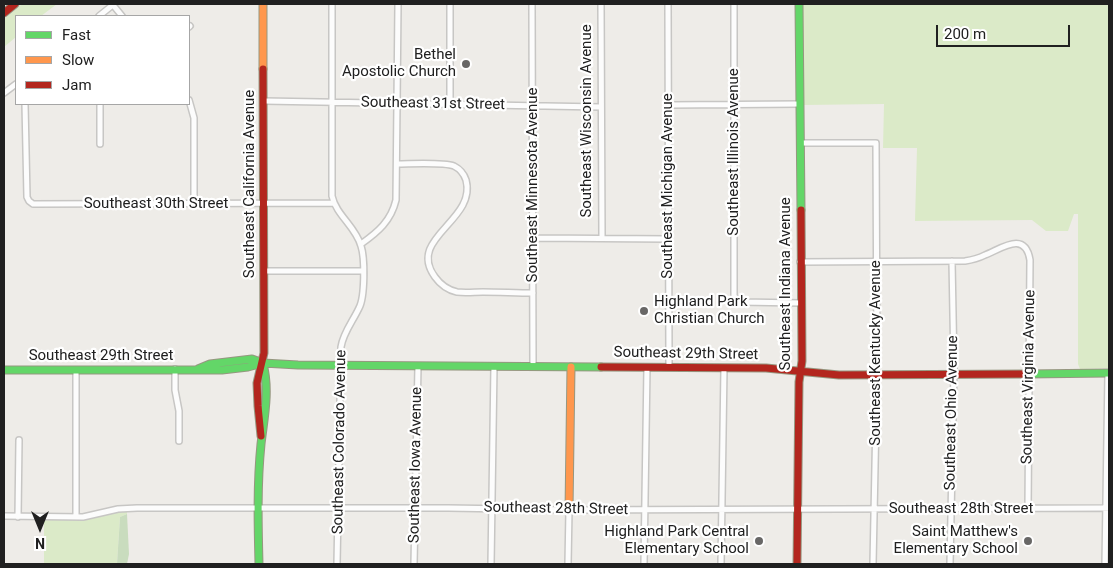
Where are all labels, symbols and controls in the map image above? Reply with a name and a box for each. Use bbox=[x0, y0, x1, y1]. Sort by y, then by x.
legend bbox=[15, 15, 190, 105]
scale bar bbox=[938, 15, 1072, 47]
street label: Southeast Wisconsin Avenue bbox=[578, 24, 596, 218]
text: 200 m bbox=[944, 25, 986, 43]
text: Fast bbox=[62, 26, 91, 44]
place label: Bethel Apostolic Church bbox=[342, 46, 456, 81]
text: Slow bbox=[62, 51, 94, 69]
marker: Bethel Apostolic Church bbox=[460, 58, 472, 70]
street label: Southeast Illinois Avenue bbox=[725, 68, 743, 236]
text: Jam bbox=[62, 76, 92, 94]
street label: Southeast Minnesota Avenue bbox=[524, 88, 542, 282]
street label: Southeast California Avenue bbox=[241, 90, 259, 278]
street label: Southeast Michigan Avenue bbox=[659, 93, 677, 279]
street label: Southeast 31st Street bbox=[361, 94, 505, 114]
street label: Southeast 30th Street bbox=[84, 195, 228, 213]
street label: Southeast Indiana Avenue bbox=[777, 197, 795, 371]
street label: Southeast Kentucky Avenue bbox=[867, 260, 885, 446]
street label: Southeast Virginia Avenue bbox=[1018, 290, 1040, 464]
place label: Highland Park Christian Church bbox=[654, 293, 765, 328]
marker: Highland Park Christian Church bbox=[638, 305, 650, 317]
street label: Southeast Ohio Avenue bbox=[942, 335, 962, 491]
street label: Southeast 29th Street bbox=[614, 344, 758, 364]
street label: Southeast 29th Street bbox=[29, 347, 173, 365]
street label: Southeast Colorado Avenue bbox=[329, 350, 351, 534]
street label: Southeast Iowa Avenue bbox=[406, 387, 426, 543]
street label: Southeast 28th Street bbox=[484, 499, 628, 519]
street label: Southeast 28th Street bbox=[889, 500, 1033, 518]
north arrow bbox=[15, 503, 65, 553]
place label: Highland Park Central Elementary School bbox=[604, 523, 749, 558]
place label: Saint Matthew's Elementary School bbox=[894, 523, 1018, 558]
text: N bbox=[35, 535, 45, 551]
marker: Highland Park Central Elementary School bbox=[753, 535, 765, 547]
marker: Saint Matthew's Elementary School bbox=[1022, 535, 1034, 547]

